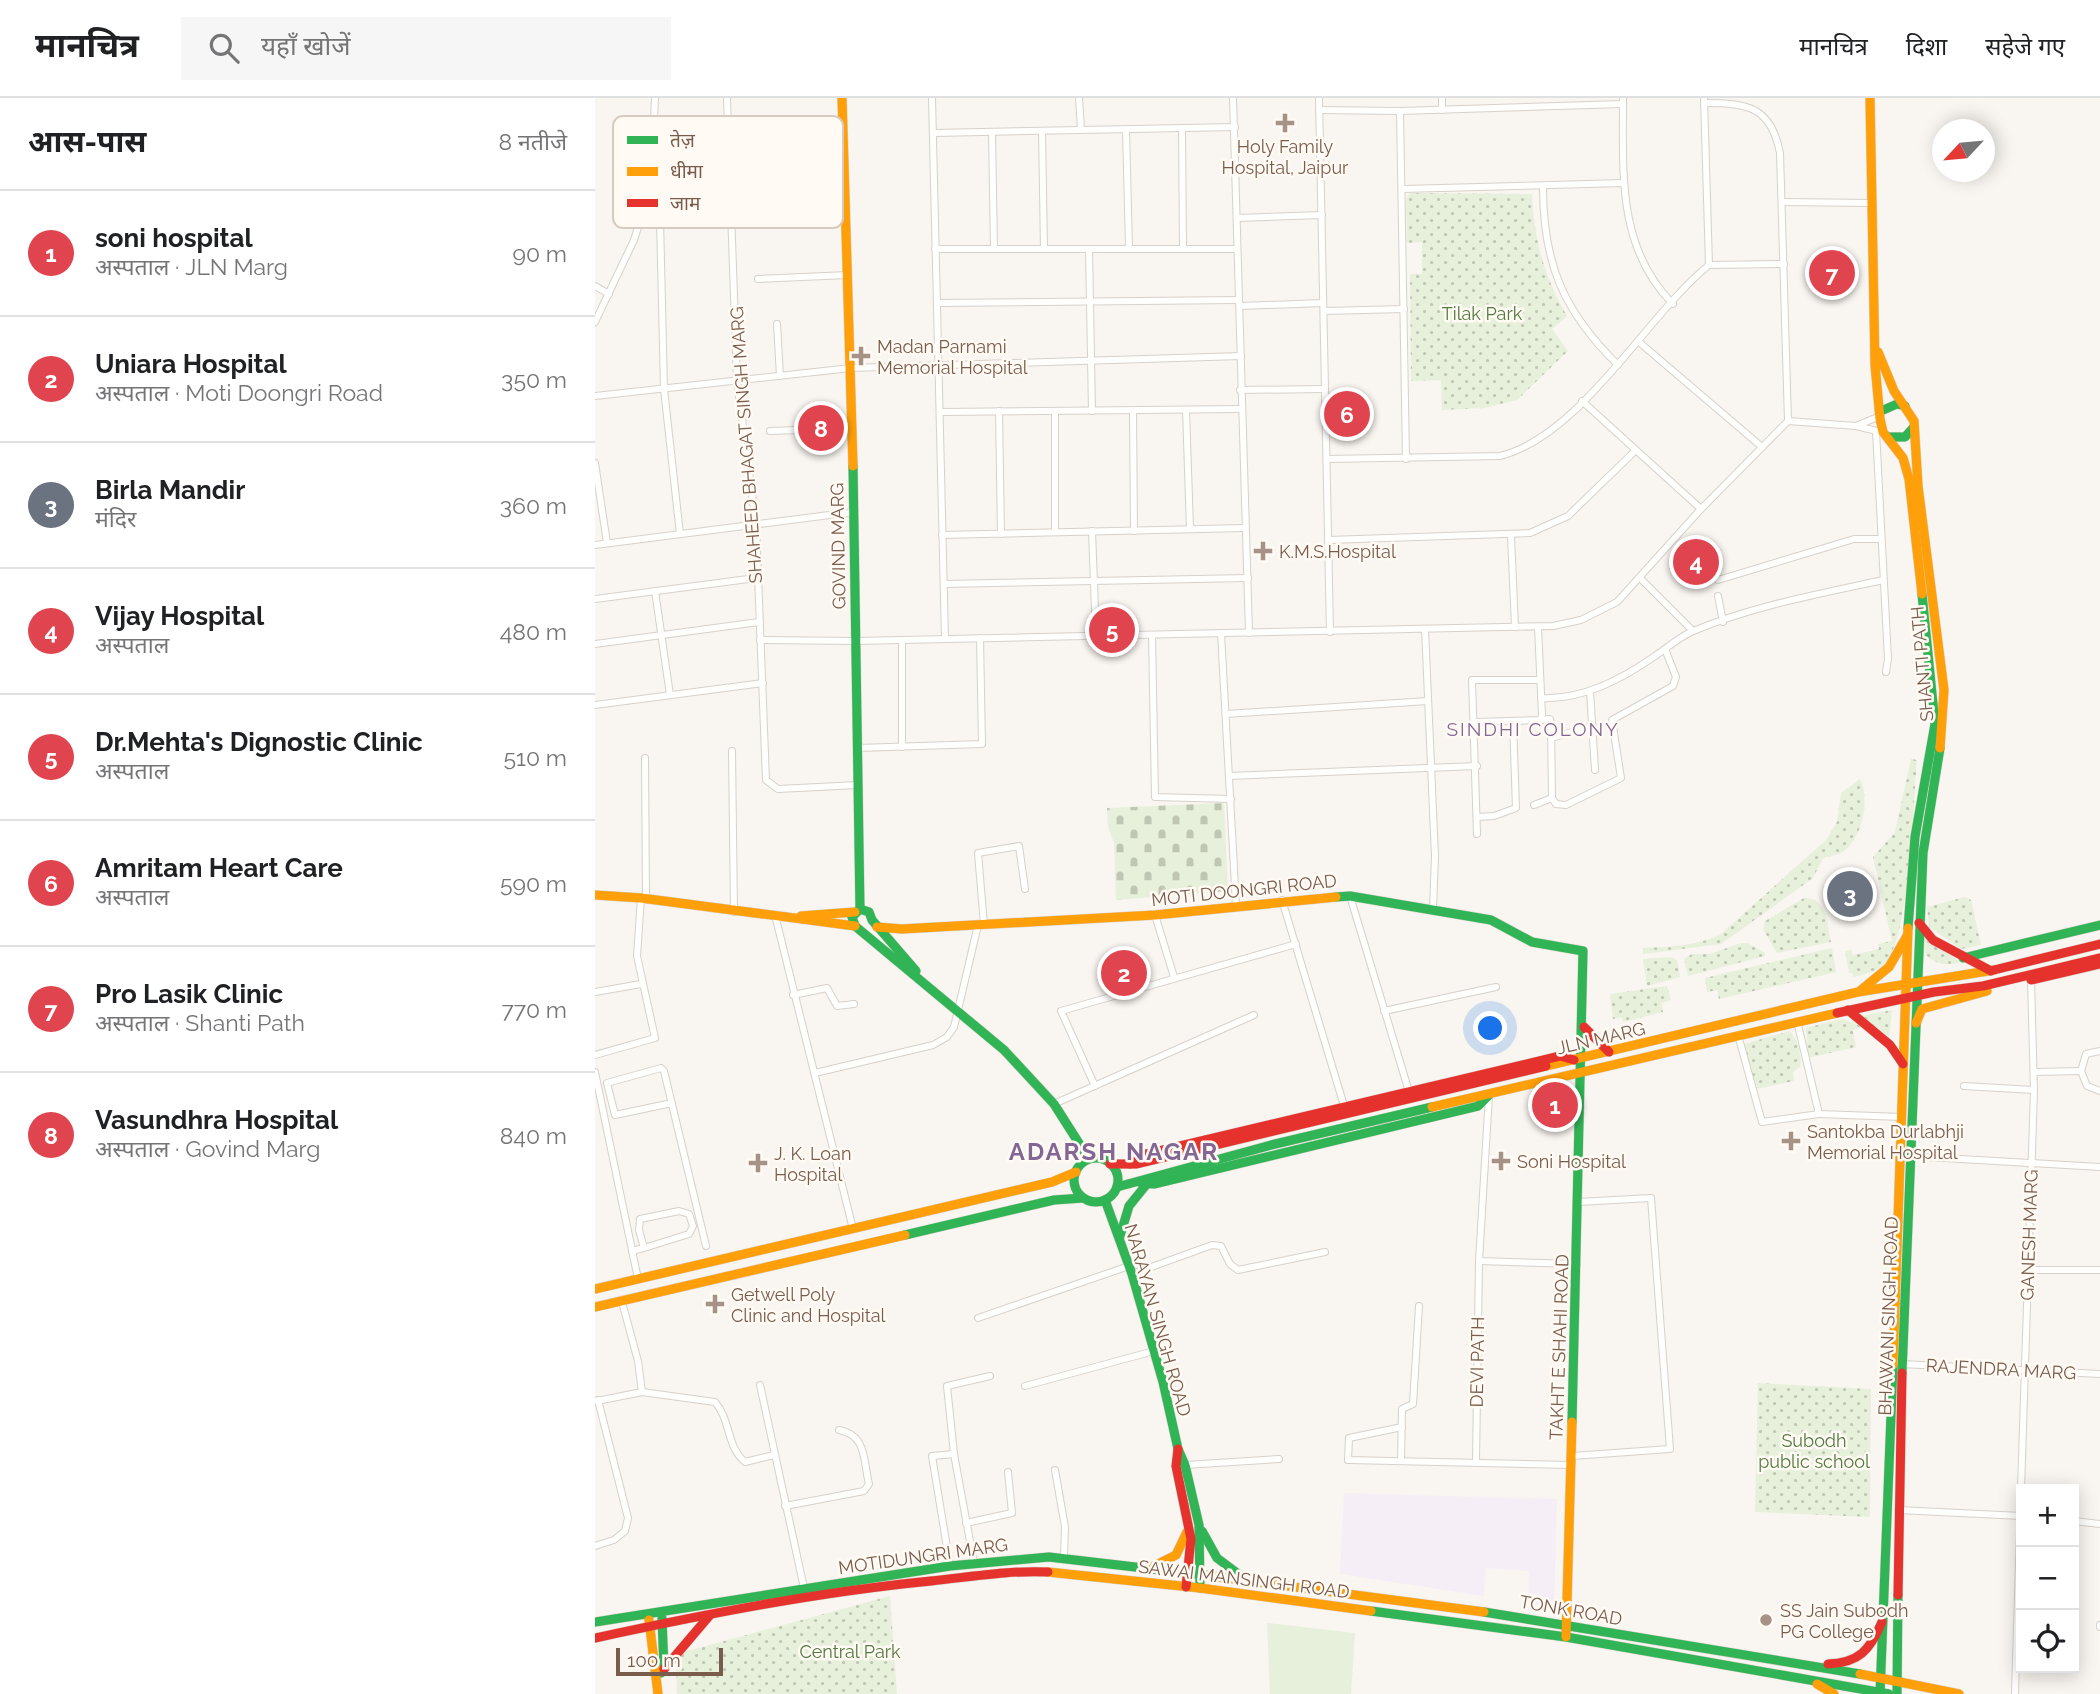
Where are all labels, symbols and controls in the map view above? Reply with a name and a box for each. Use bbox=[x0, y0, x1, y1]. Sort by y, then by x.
search box bbox=[181, 17, 671, 80]
text: मानचित्र bbox=[35, 26, 139, 65]
icon: search bbox=[205, 29, 243, 67]
text: यहाँ खोजें bbox=[261, 31, 351, 61]
text: मानचित्र bbox=[1799, 32, 1868, 61]
text: दिशा bbox=[1906, 32, 1947, 61]
text: सहेजे गए bbox=[1985, 32, 2065, 61]
marker: Holy Family Hospital, Jaipur bbox=[1275, 113, 1295, 133]
legend bbox=[613, 116, 843, 228]
north arrow bbox=[1932, 119, 1995, 182]
text: आस-पास bbox=[28, 124, 146, 159]
text: 8 नतीजे bbox=[499, 128, 567, 155]
text: तेज़ bbox=[670, 129, 696, 151]
place label: Holy Family Hospital, Jaipur bbox=[1222, 136, 1349, 178]
text: धीमा bbox=[670, 160, 704, 182]
text: जाम bbox=[670, 192, 701, 214]
text: soni hospital bbox=[95, 223, 253, 253]
text: 1 bbox=[45, 240, 57, 267]
text: 90 m bbox=[512, 240, 567, 267]
pin: 7 bbox=[1809, 247, 1855, 299]
text: अस्पताल · JLN Marg bbox=[95, 253, 288, 280]
park label: Tilak Park bbox=[1442, 303, 1523, 324]
street label: SHAHEED BHAGAT SINGH MARG bbox=[726, 306, 766, 584]
place label: Madan Parnami Memorial Hospital bbox=[877, 336, 1028, 378]
marker: Madan Parnami Memorial Hospital bbox=[851, 346, 871, 366]
text: Uniara Hospital bbox=[95, 349, 287, 379]
text: 2 bbox=[45, 366, 57, 393]
text: 350 m bbox=[501, 366, 567, 393]
text: अस्पताल · Moti Doongri Road bbox=[95, 379, 383, 406]
pin: 6 bbox=[1324, 388, 1370, 440]
pin: 8 bbox=[798, 402, 844, 454]
text: Birla Mandir bbox=[95, 475, 245, 505]
street label: GOVIND MARG bbox=[826, 483, 850, 609]
text: 3 bbox=[45, 492, 57, 519]
text: 360 m bbox=[500, 492, 567, 519]
text: मंदिर bbox=[95, 505, 136, 532]
pin: 4 bbox=[1673, 536, 1719, 588]
marker: K.M.S.Hospital bbox=[1253, 541, 1273, 561]
place label: K.M.S.Hospital bbox=[1279, 541, 1396, 562]
text: Vijay Hospital bbox=[95, 601, 264, 631]
pin: 5 bbox=[1089, 604, 1135, 656]
street label: SHANTI PATH bbox=[1906, 605, 1938, 723]
text: 4 bbox=[44, 618, 58, 645]
text: 480 m bbox=[500, 618, 567, 645]
text: अस्पताल bbox=[95, 631, 169, 658]
district label: SINDHI COLONY bbox=[1446, 718, 1620, 740]
text: Dr.Mehta's Dignostic Clinic bbox=[95, 727, 423, 757]
text: 5 bbox=[45, 744, 57, 771]
text: 510 m bbox=[504, 744, 567, 771]
text: अस्पताल bbox=[95, 757, 169, 784]
text: Amritam Heart Care bbox=[95, 853, 343, 883]
pin: 3 bbox=[1827, 868, 1873, 920]
text: 6 bbox=[44, 870, 58, 897]
text: 590 m bbox=[500, 870, 567, 897]
street label: MOTI DOONGRI ROAD bbox=[1150, 870, 1338, 910]
text: अस्पताल bbox=[95, 883, 169, 910]
pin: 2 bbox=[1101, 947, 1147, 999]
text: Pro Lasik Clinic bbox=[95, 979, 283, 1009]
text: 7 bbox=[45, 996, 57, 1023]
text: 770 m bbox=[501, 996, 567, 1023]
text: अस्पताल · Shanti Path bbox=[95, 1009, 305, 1036]
your location bbox=[1473, 1011, 1507, 1045]
street label: JLN MARG bbox=[1555, 1018, 1647, 1058]
pin: 1 bbox=[1532, 1079, 1578, 1131]
text: Vasundhra Hospital bbox=[95, 1105, 338, 1135]
place label: Santokba Durlabhji Memorial Hospital bbox=[1807, 1121, 1964, 1163]
text: 8 bbox=[44, 1122, 58, 1149]
text: 840 m bbox=[500, 1122, 567, 1149]
marker: Santokba Durlabhji Memorial Hospital bbox=[1781, 1131, 1801, 1151]
text: अस्पताल · Govind Marg bbox=[95, 1135, 320, 1162]
district label: ADARSH NAGAR bbox=[1009, 1137, 1219, 1166]
place label: J. K. Loan Hospital bbox=[774, 1143, 851, 1185]
marker: Soni Hospital bbox=[1491, 1151, 1511, 1171]
place label: Soni Hospital bbox=[1517, 1151, 1626, 1172]
marker: J. K. Loan Hospital bbox=[748, 1153, 768, 1173]
street label: GANESH MARG bbox=[2016, 1169, 2042, 1301]
street label: BHAWANI SINGH ROAD bbox=[1874, 1216, 1902, 1416]
street label: NARAYAN SINGH ROAD bbox=[1120, 1221, 1196, 1419]
street label: TAKHT E SHAHI ROAD bbox=[1545, 1254, 1573, 1440]
place label: Getwell Poly Clinic and Hospital bbox=[731, 1284, 886, 1326]
marker: Getwell Poly Clinic and Hospital bbox=[705, 1294, 725, 1314]
street label: DEVI PATH bbox=[1466, 1317, 1488, 1407]
street label: RAJENDRA MARG bbox=[1925, 1355, 2077, 1383]
park label: Subodh public school bbox=[1758, 1430, 1870, 1472]
map controls bbox=[2016, 1484, 2079, 1673]
button: + bbox=[2016, 1484, 2079, 1547]
street label: MOTIDUNGRI MARG bbox=[837, 1534, 1009, 1578]
button: − bbox=[2016, 1547, 2079, 1610]
street label: SAWAI MANSINGH ROAD bbox=[1137, 1556, 1351, 1602]
street label: TONK ROAD bbox=[1518, 1591, 1624, 1629]
place label: SS Jain Subodh PG College bbox=[1780, 1600, 1908, 1642]
button: locate bbox=[2016, 1610, 2079, 1673]
marker: SS Jain Subodh PG College bbox=[1758, 1612, 1774, 1628]
park label: Central Park bbox=[799, 1641, 901, 1662]
scale bar bbox=[616, 1645, 723, 1677]
text: 100 m bbox=[627, 1649, 681, 1671]

